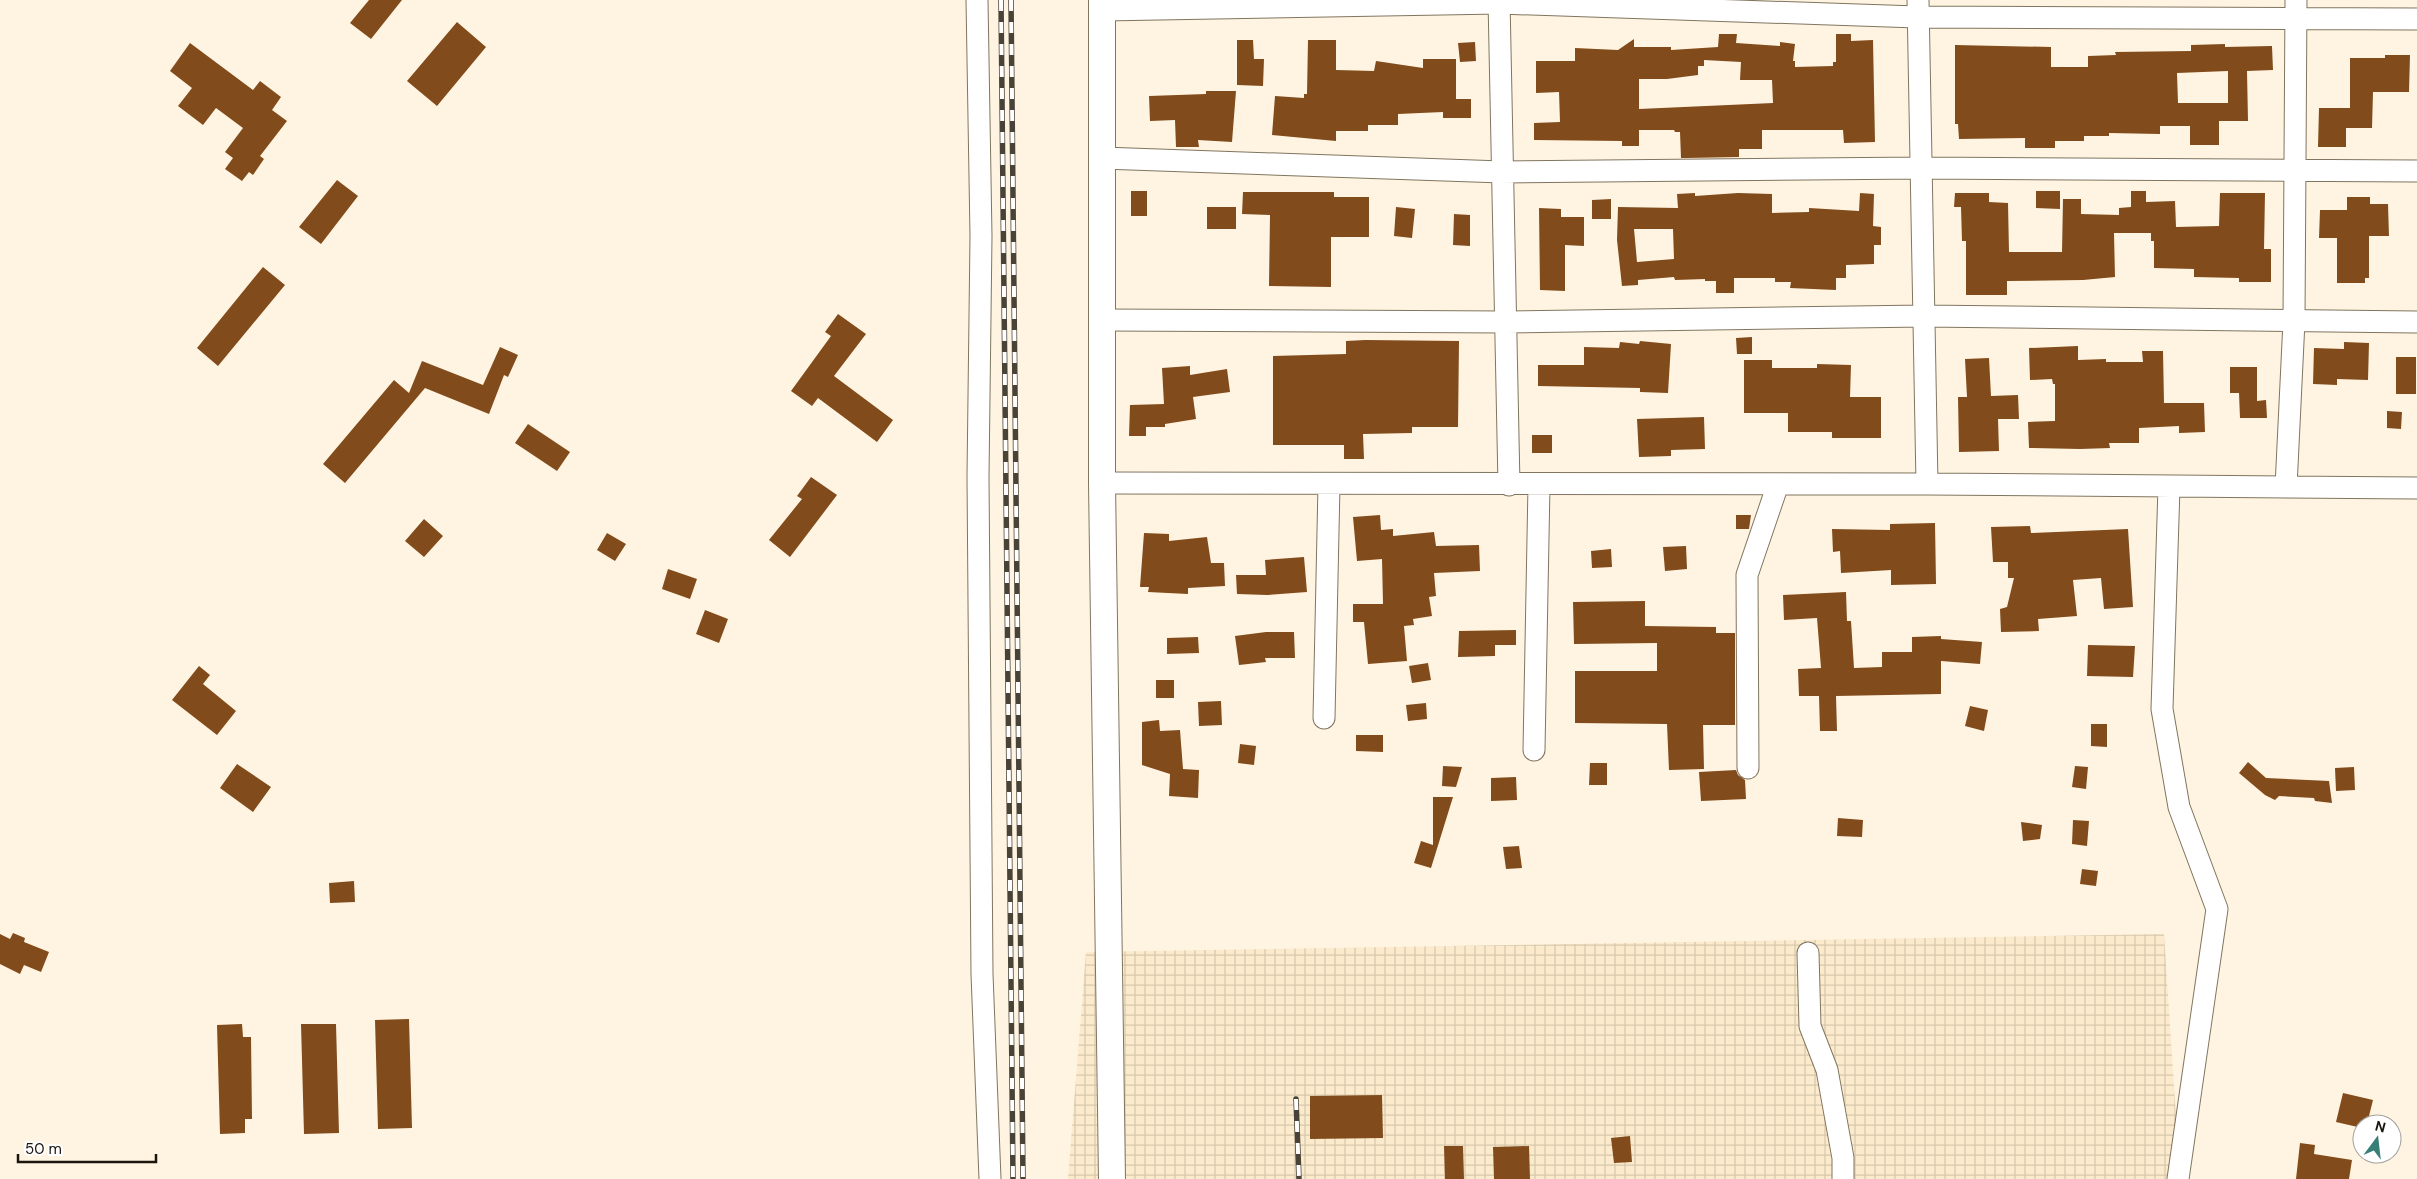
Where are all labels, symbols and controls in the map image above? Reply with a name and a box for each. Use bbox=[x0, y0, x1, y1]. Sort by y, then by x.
north arrow bbox=[2352, 1114, 2402, 1164]
text: N bbox=[2373, 1116, 2388, 1136]
scale bar bbox=[18, 1132, 155, 1164]
text: 50 m bbox=[25, 1139, 62, 1159]

